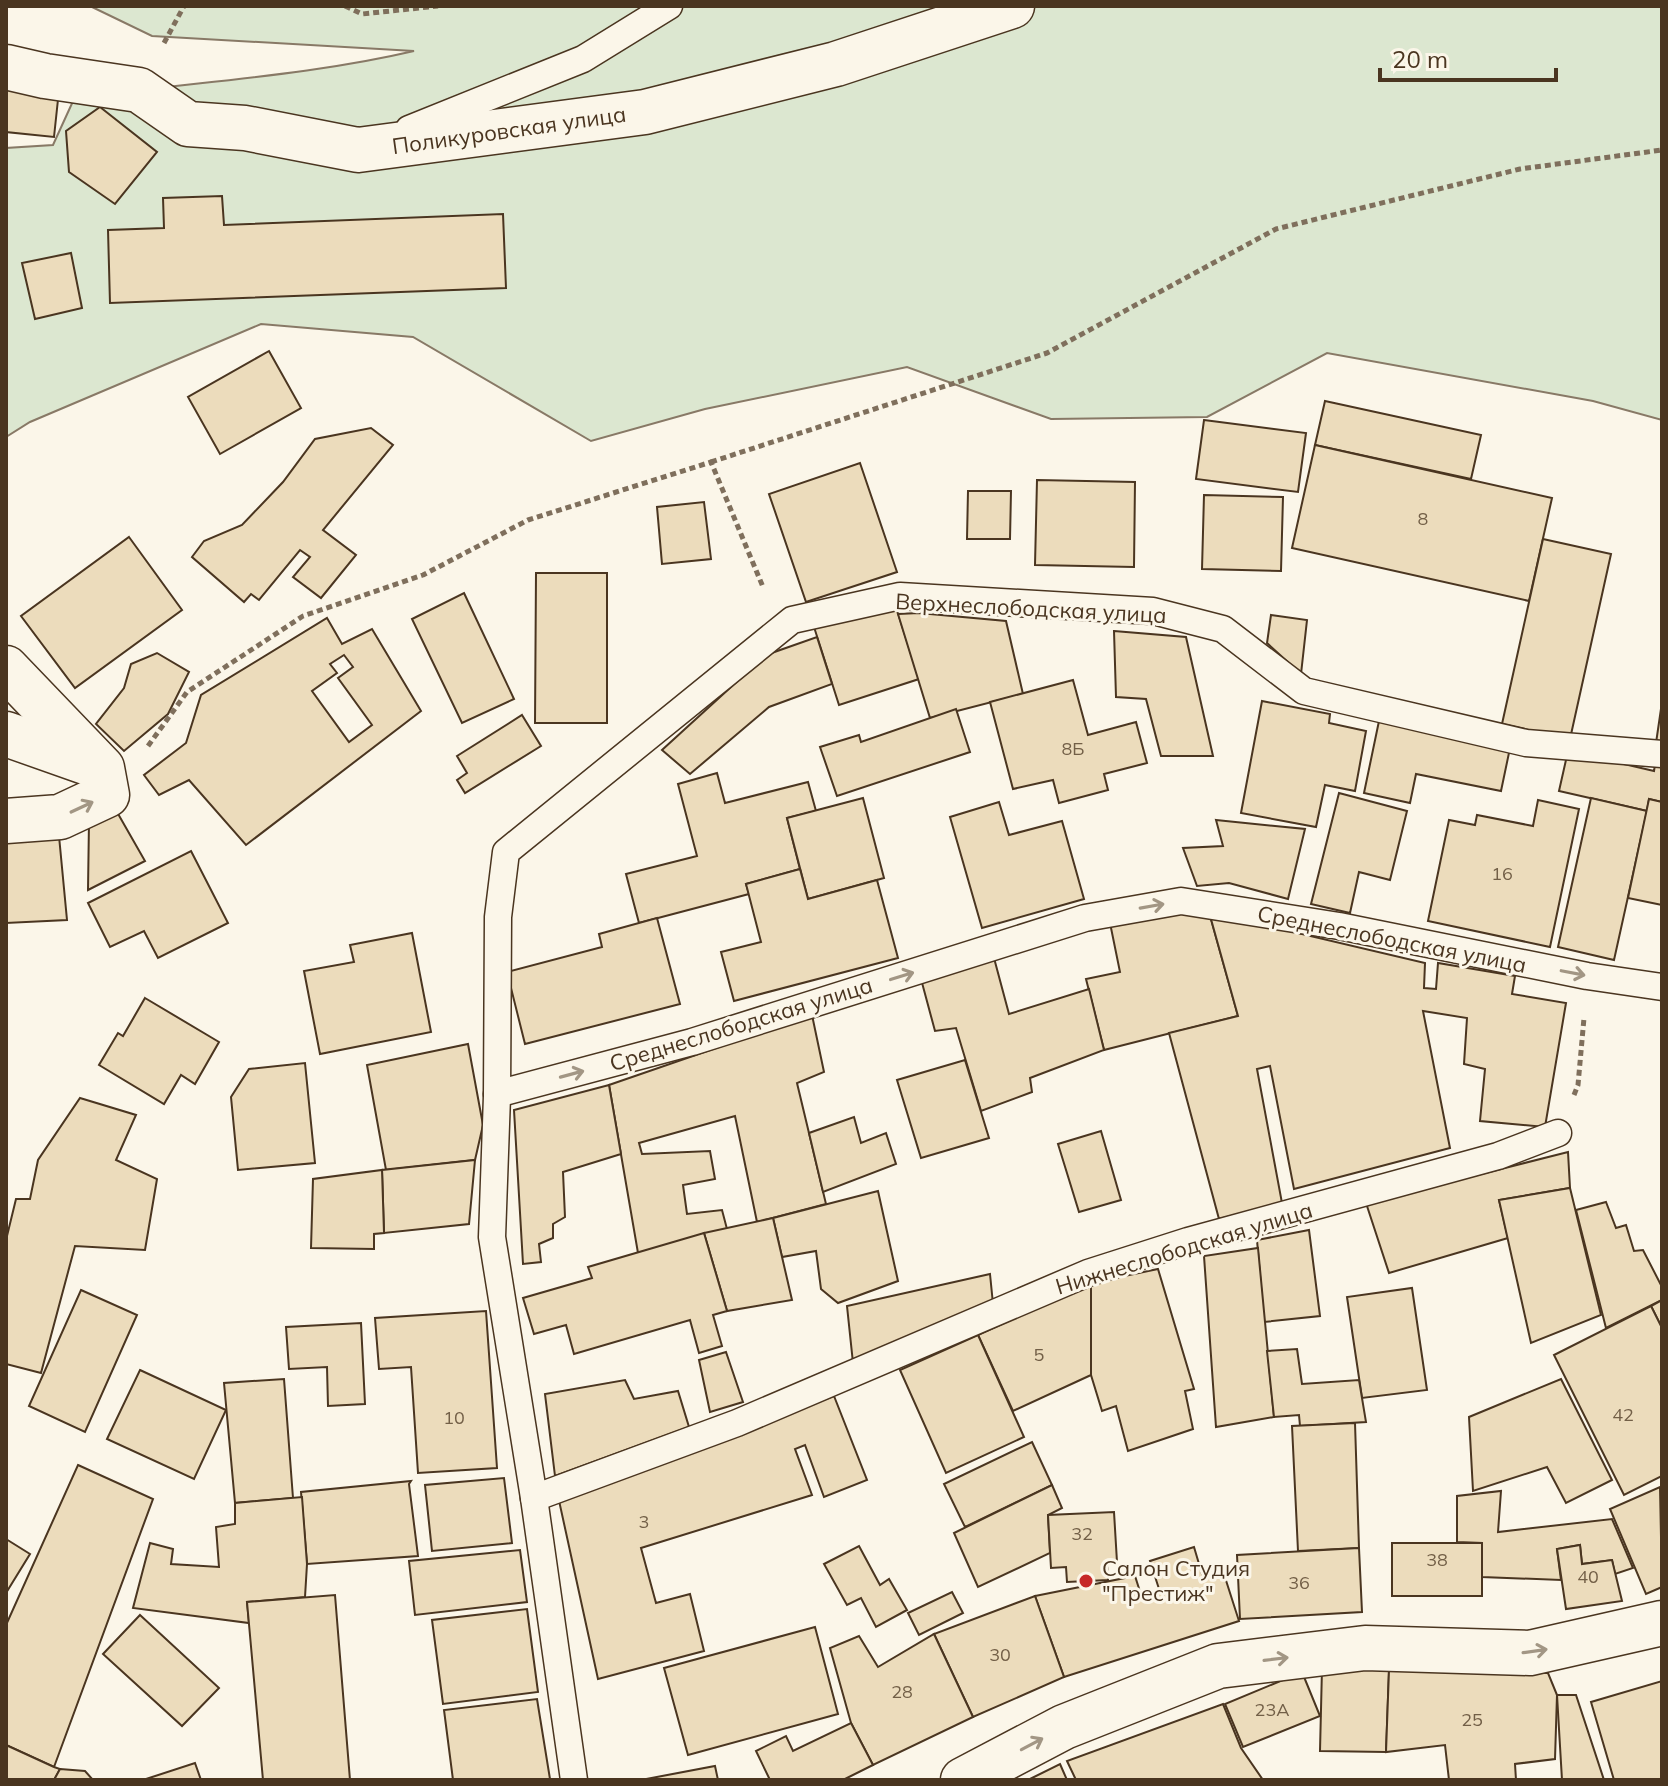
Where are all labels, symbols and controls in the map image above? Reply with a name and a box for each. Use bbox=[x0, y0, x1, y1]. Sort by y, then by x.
scale bar bbox=[1380, 32, 1556, 82]
text: 20 m bbox=[1392, 44, 1448, 74]
street label: Поликуровская улица bbox=[390, 100, 628, 160]
house number: 8 bbox=[1418, 507, 1428, 530]
street label: Верхнеслободская улица bbox=[895, 587, 1167, 629]
house number: 8Б bbox=[1062, 737, 1085, 760]
one-way arrow bbox=[69, 799, 93, 814]
house number: 16 bbox=[1491, 862, 1513, 885]
one-way arrow bbox=[1139, 897, 1164, 912]
street label: Среднеслободская улица bbox=[1255, 899, 1529, 979]
one-way arrow bbox=[1559, 966, 1585, 981]
one-way arrow bbox=[888, 968, 914, 983]
street label: Среднеслободская улица bbox=[606, 971, 876, 1077]
one-way arrow bbox=[559, 1065, 585, 1080]
street label: Нижнеслободская улица bbox=[1052, 1196, 1316, 1300]
house number: 5 bbox=[1034, 1343, 1045, 1366]
house number: 42 bbox=[1612, 1403, 1634, 1426]
house number: 10 bbox=[443, 1406, 465, 1429]
house number: 3 bbox=[639, 1510, 649, 1533]
house number: 32 bbox=[1071, 1522, 1093, 1545]
house number: 38 bbox=[1426, 1548, 1448, 1571]
place label: Салон Студия "Престиж" bbox=[1102, 1554, 1250, 1607]
house number: 40 bbox=[1577, 1565, 1599, 1588]
house number: 36 bbox=[1288, 1571, 1310, 1594]
marker: Салон Студия "Престиж" bbox=[1077, 1572, 1095, 1590]
house number: 30 bbox=[989, 1643, 1011, 1666]
one-way arrow bbox=[1522, 1643, 1547, 1658]
one-way arrow bbox=[1263, 1651, 1288, 1666]
house number: 28 bbox=[891, 1680, 913, 1703]
house number: 23А bbox=[1255, 1698, 1289, 1721]
house number: 25 bbox=[1461, 1708, 1483, 1731]
one-way arrow bbox=[1020, 1735, 1044, 1751]

